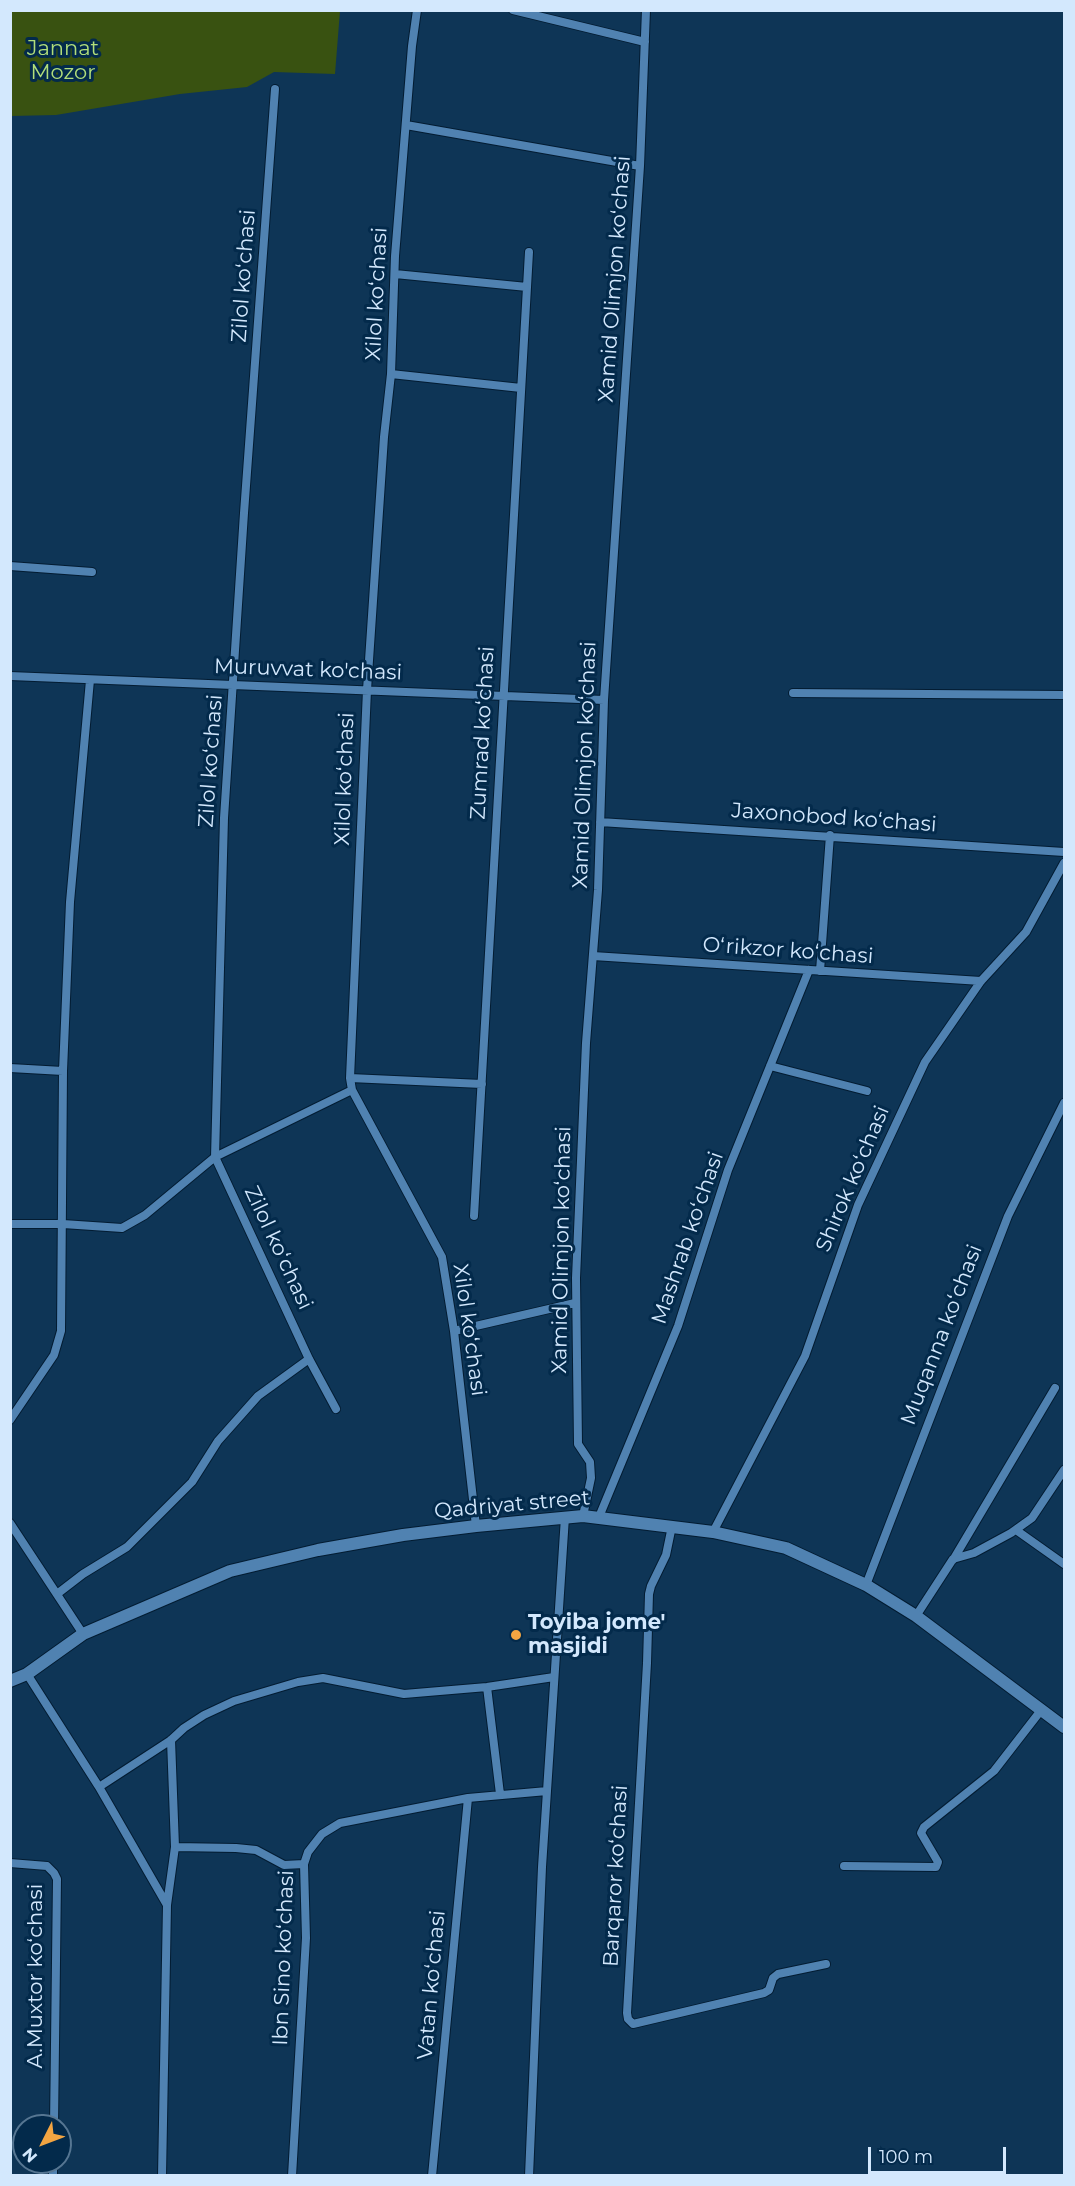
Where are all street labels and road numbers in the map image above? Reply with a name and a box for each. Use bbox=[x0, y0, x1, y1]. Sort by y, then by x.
street label: Xamid Olimjon koʻchasi bbox=[594, 155, 636, 403]
street label: Zilol koʻchasi bbox=[227, 209, 261, 343]
street label: Xilol koʻchasi bbox=[361, 227, 393, 361]
street label: Xamid Olimjon koʻchasi bbox=[568, 641, 602, 889]
street label: Zumrad koʻchasi bbox=[466, 646, 500, 820]
street label: Muruvvat ko'chasi bbox=[213, 654, 403, 686]
street label: Zilol koʻchasi bbox=[194, 694, 228, 828]
street label: Xilol koʻchasi bbox=[330, 712, 360, 846]
street label: Jaxonobod koʻchasi bbox=[731, 798, 937, 838]
street label: Oʻrikzor koʻchasi bbox=[702, 932, 874, 970]
street label: Shirok koʻchasi bbox=[811, 1102, 895, 1256]
street label: Xamid Olimjon koʻchasi bbox=[547, 1126, 577, 1374]
street label: Mashrab koʻchasi bbox=[647, 1149, 729, 1327]
street label: Zilol koʻchasi bbox=[238, 1182, 318, 1314]
street label: Muqanna koʻchasi bbox=[896, 1241, 988, 1429]
street label: Xilol koʻchasi bbox=[447, 1262, 491, 1398]
street label: Qadriyat street bbox=[433, 1486, 591, 1524]
street label: Barqaror koʻchasi bbox=[599, 1784, 633, 1968]
street label: Ibn Sino koʻchasi bbox=[268, 1870, 300, 2046]
street label: A.Muxtor koʻchasi bbox=[23, 1884, 49, 2068]
street label: Vatan koʻchasi bbox=[413, 1909, 451, 2061]

